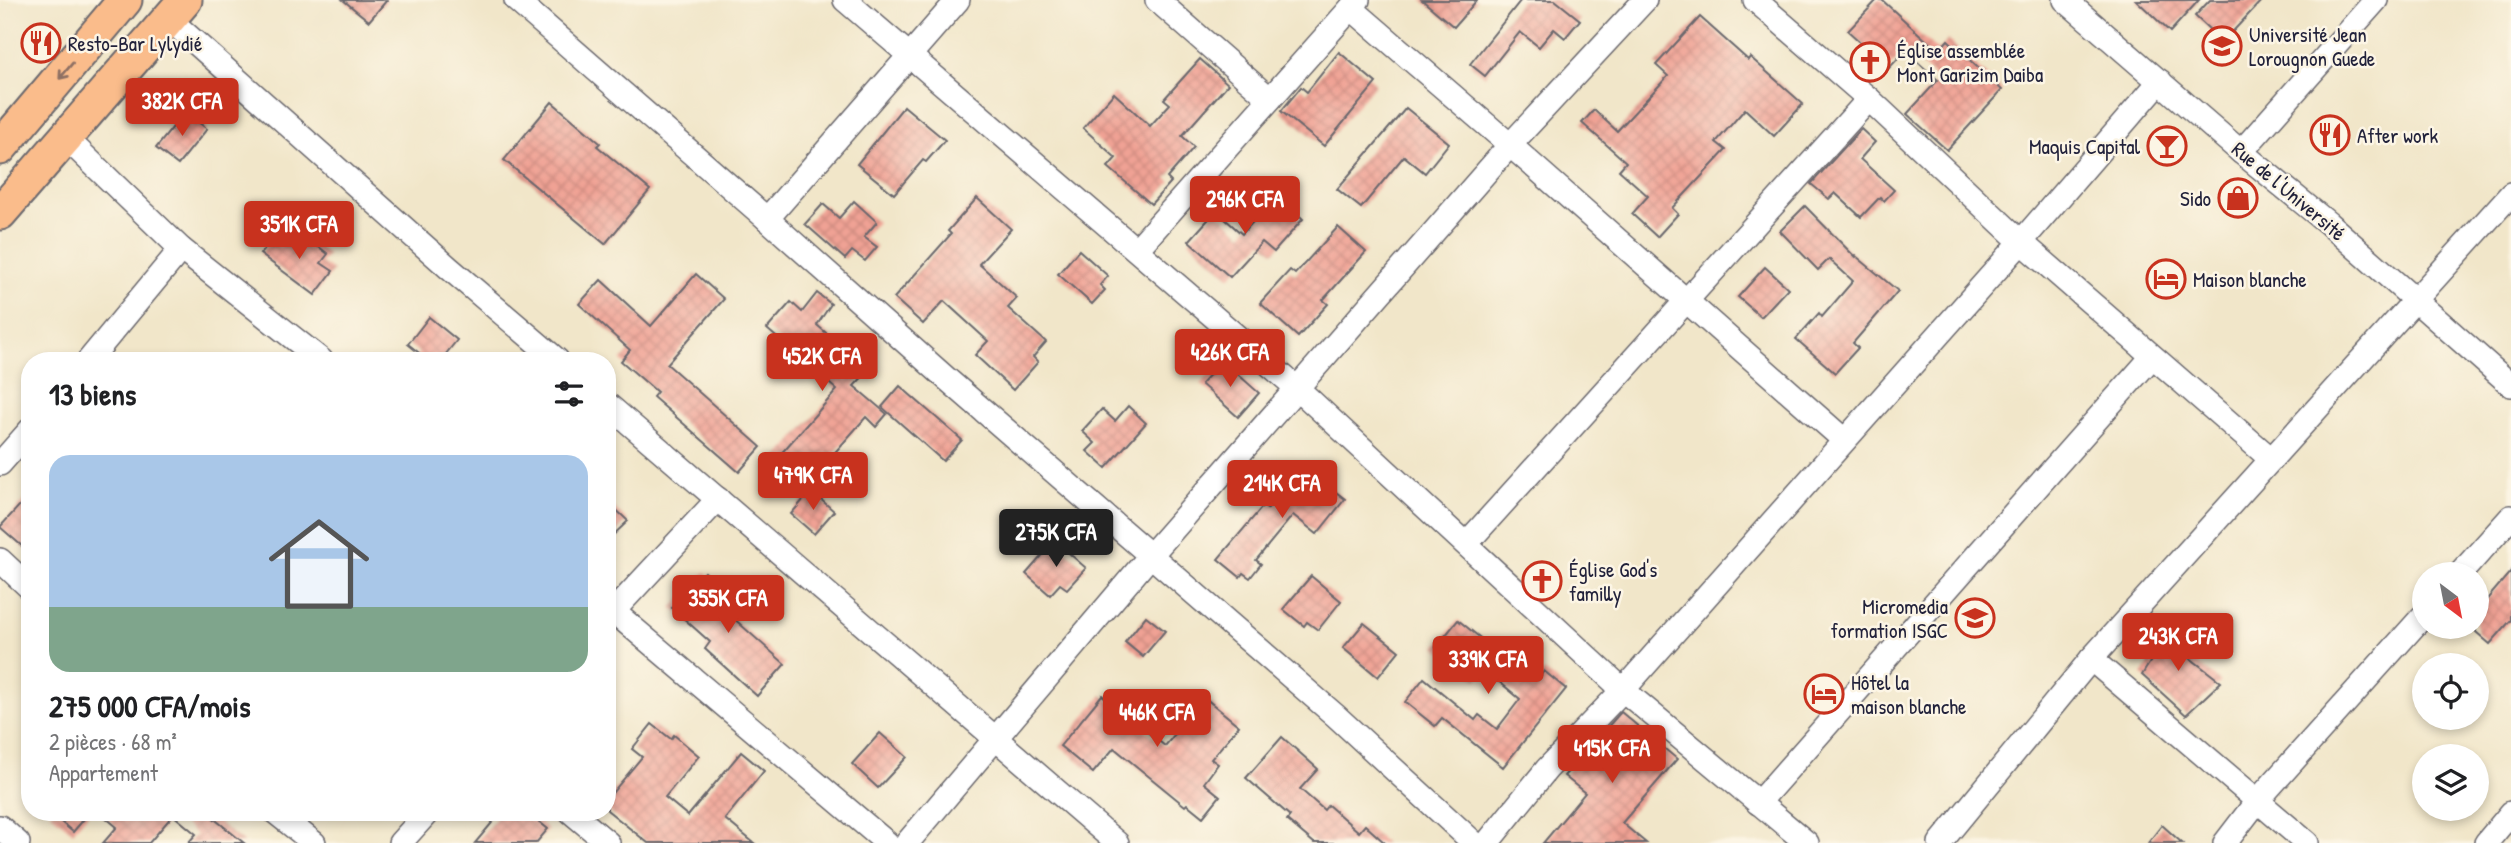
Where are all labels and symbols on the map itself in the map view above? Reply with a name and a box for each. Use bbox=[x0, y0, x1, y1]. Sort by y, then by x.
place label: Université Jean Lorougnon Guede bbox=[2249, 20, 2375, 73]
restaurant icon: Resto-Bar Lylydié bbox=[20, 22, 62, 64]
school or university icon: Université Jean Lorougnon Guede bbox=[2201, 25, 2243, 67]
place label: Resto-Bar Lylydié bbox=[68, 29, 202, 58]
place label: Église assemblée Mont Garizim Daiba bbox=[1897, 36, 2043, 89]
church icon: Église assemblée Mont Garizim Daiba bbox=[1849, 41, 1891, 83]
one-way arrow bbox=[58, 61, 73, 79]
pin: 382K CFA bbox=[110, 78, 254, 138]
restaurant icon: After work bbox=[2309, 114, 2351, 156]
place label: After work bbox=[2357, 121, 2439, 150]
bar icon: Maquis Capital bbox=[2146, 125, 2188, 167]
place label: Maquis Capital bbox=[2029, 132, 2140, 161]
street label: Rue de l'Université bbox=[2226, 135, 2352, 247]
pin: 296K CFA bbox=[1173, 176, 1317, 236]
shop icon: Sido bbox=[2217, 177, 2259, 219]
place label: Sido bbox=[2180, 184, 2211, 213]
pin: 351K CFA bbox=[227, 202, 371, 261]
hotel icon: Maison blanche bbox=[2145, 258, 2187, 300]
place label: Maison blanche bbox=[2193, 265, 2307, 294]
pin: 426K CFA bbox=[1158, 330, 1302, 389]
pin: 452K CFA bbox=[750, 334, 894, 393]
pin: 479K CFA bbox=[741, 452, 885, 512]
pin: 214K CFA bbox=[1210, 461, 1354, 520]
pin: 275K CFA bbox=[984, 510, 1128, 569]
place label: Église God's familly bbox=[1569, 555, 1657, 608]
church icon: Église God's familly bbox=[1521, 560, 1563, 602]
north arrow bbox=[2412, 562, 2488, 639]
pin: 355K CFA bbox=[656, 576, 800, 635]
place label: Micromedia formation ISGC bbox=[1831, 592, 1948, 645]
school or university icon: Micromedia formation ISGC bbox=[1954, 597, 1996, 639]
pin: 243K CFA bbox=[2106, 614, 2250, 673]
pin: 339K CFA bbox=[1416, 636, 1560, 696]
place label: Hôtel la maison blanche bbox=[1851, 668, 1966, 721]
hotel icon: Hôtel la maison blanche bbox=[1803, 673, 1845, 715]
pin: 446K CFA bbox=[1085, 690, 1229, 749]
pin: 415K CFA bbox=[1540, 726, 1684, 785]

